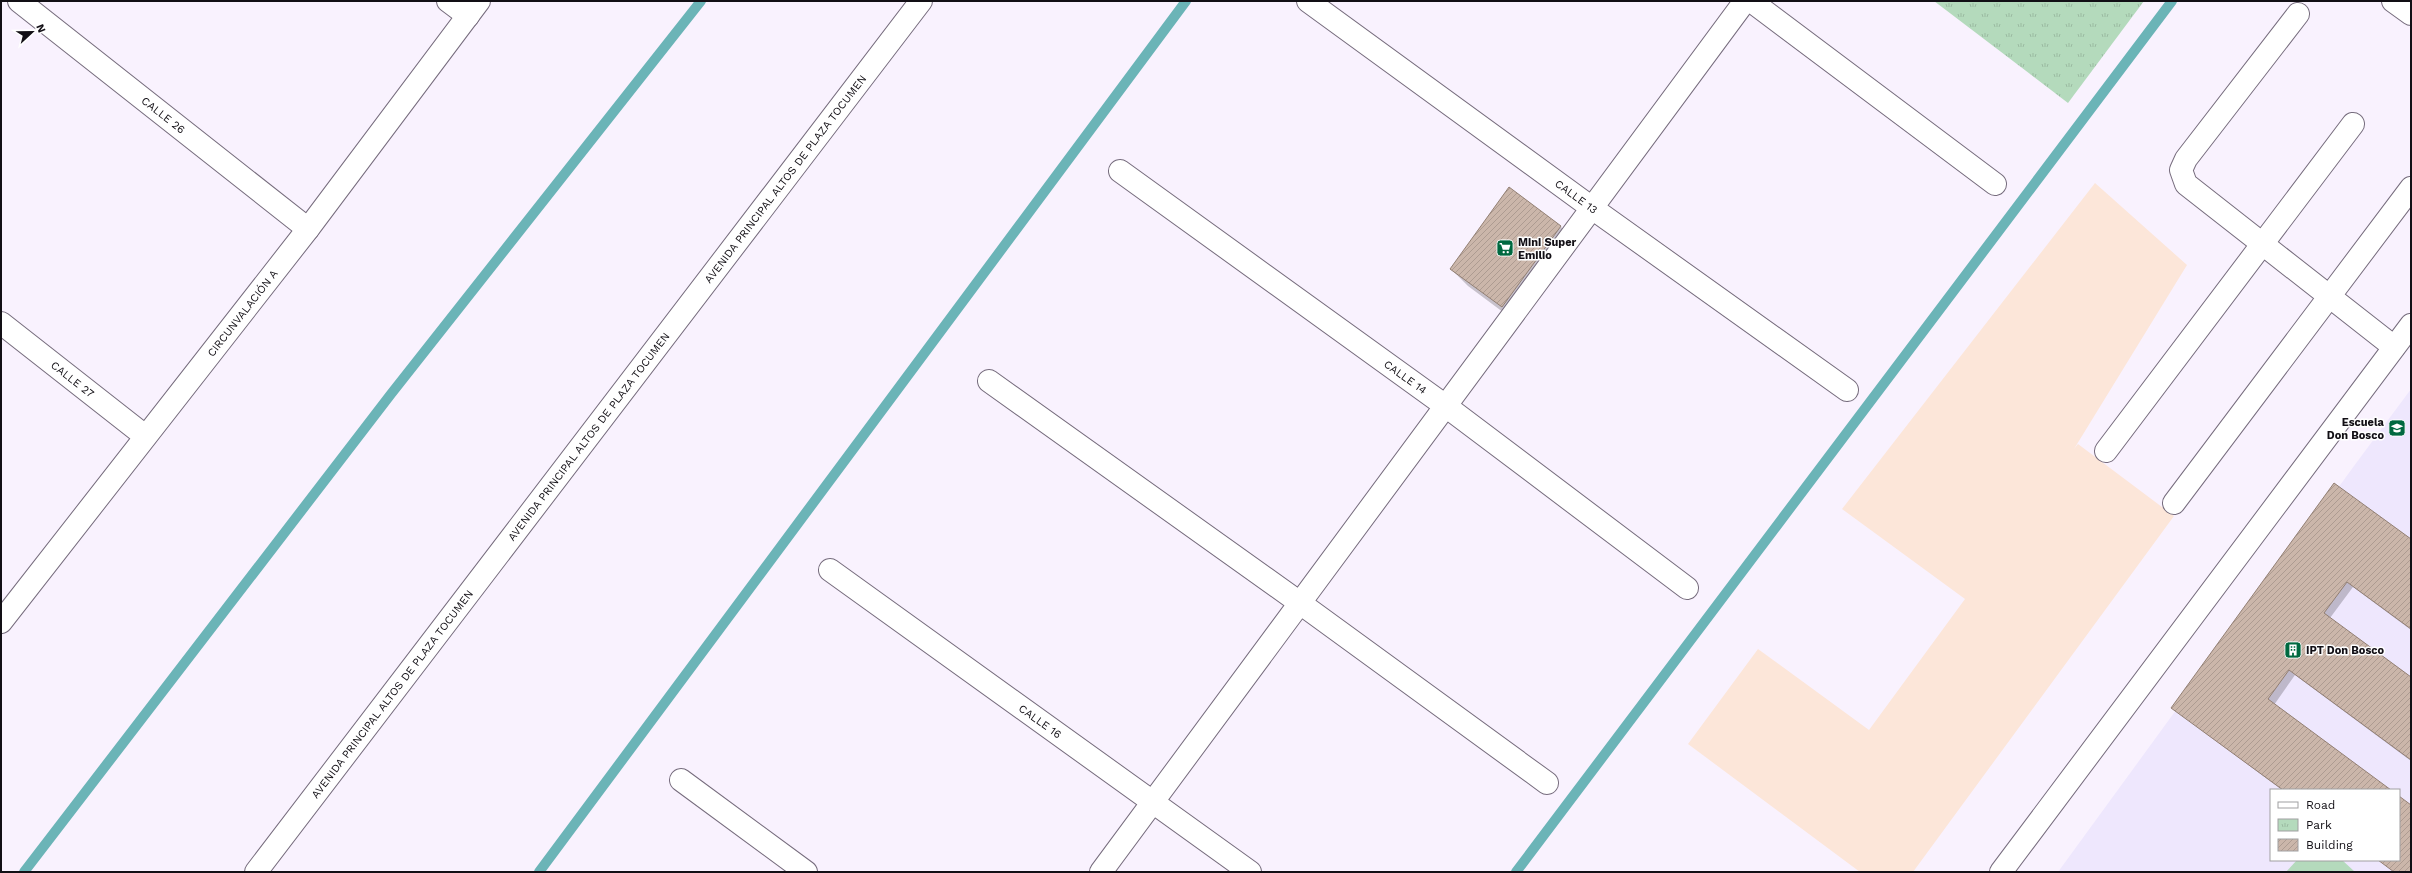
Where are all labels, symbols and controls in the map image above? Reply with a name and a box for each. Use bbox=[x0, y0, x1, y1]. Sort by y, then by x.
north arrow bbox=[12, 12, 52, 52]
text: N bbox=[33, 22, 48, 35]
street label: AVENIDA PRINCIPAL ALTOS DE PLAZA TOCUMEN bbox=[702, 72, 869, 286]
street label: CALLE 26 bbox=[139, 94, 188, 137]
street label: CALLE 13 bbox=[1552, 177, 1600, 217]
place label: Mini Super Emilio bbox=[1518, 236, 1577, 262]
supermarket icon: Mini Super Emilio bbox=[1495, 238, 1515, 258]
street label: CIRCUNVALACIÓN A bbox=[205, 267, 281, 359]
street label: AVENIDA PRINCIPAL ALTOS DE PLAZA TOCUMEN bbox=[505, 330, 673, 543]
street label: CALLE 14 bbox=[1381, 358, 1429, 397]
street label: CALLE 27 bbox=[48, 359, 96, 400]
place label: Escuela Don Bosco bbox=[2327, 416, 2385, 442]
school or university icon: Escuela Don Bosco bbox=[2387, 418, 2407, 438]
street label: AVENIDA PRINCIPAL ALTOS DE PLAZA TOCUMEN bbox=[309, 588, 476, 801]
building icon: IPT Don Bosco bbox=[2283, 640, 2303, 660]
place label: IPT Don Bosco bbox=[2306, 644, 2384, 657]
street label: CALLE 16 bbox=[1016, 702, 1064, 742]
legend bbox=[2270, 789, 2400, 861]
text: Road bbox=[2306, 798, 2335, 812]
text: Park bbox=[2306, 818, 2332, 832]
text: Building bbox=[2306, 838, 2353, 852]

